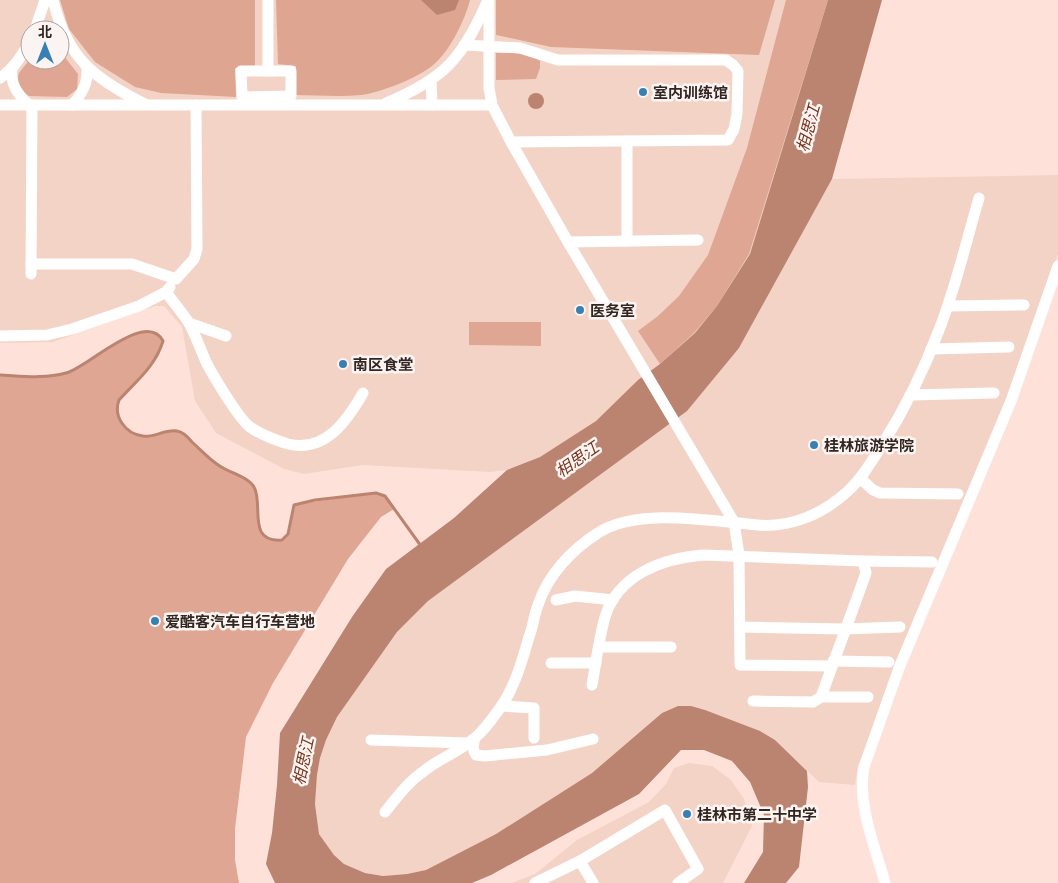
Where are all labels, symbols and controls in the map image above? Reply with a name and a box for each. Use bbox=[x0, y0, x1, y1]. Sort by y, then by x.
north arrow bbox=[20, 20, 70, 70]
text: 北 bbox=[38, 23, 52, 41]
place label: 室内训练馆 bbox=[653, 83, 728, 102]
marker: 室内训练馆 bbox=[637, 86, 649, 98]
water label: 相思江 bbox=[792, 100, 824, 154]
place label: 医务室 bbox=[590, 301, 635, 320]
marker: 医务室 bbox=[574, 304, 586, 316]
place label: 南区食堂 bbox=[353, 355, 413, 374]
marker: 南区食堂 bbox=[337, 358, 349, 370]
water label: 相思江 bbox=[552, 436, 604, 481]
place label: 桂林旅游学院 bbox=[824, 436, 914, 455]
marker: 桂林旅游学院 bbox=[808, 439, 820, 451]
place label: 爱酷客汽车自行车营地 bbox=[165, 612, 315, 631]
marker: 爱酷客汽车自行车营地 bbox=[149, 615, 161, 627]
water label: 相思江 bbox=[288, 733, 318, 787]
place label: 桂林市第二十中学 bbox=[697, 805, 817, 824]
marker: 桂林市第二十中学 bbox=[681, 808, 693, 820]

